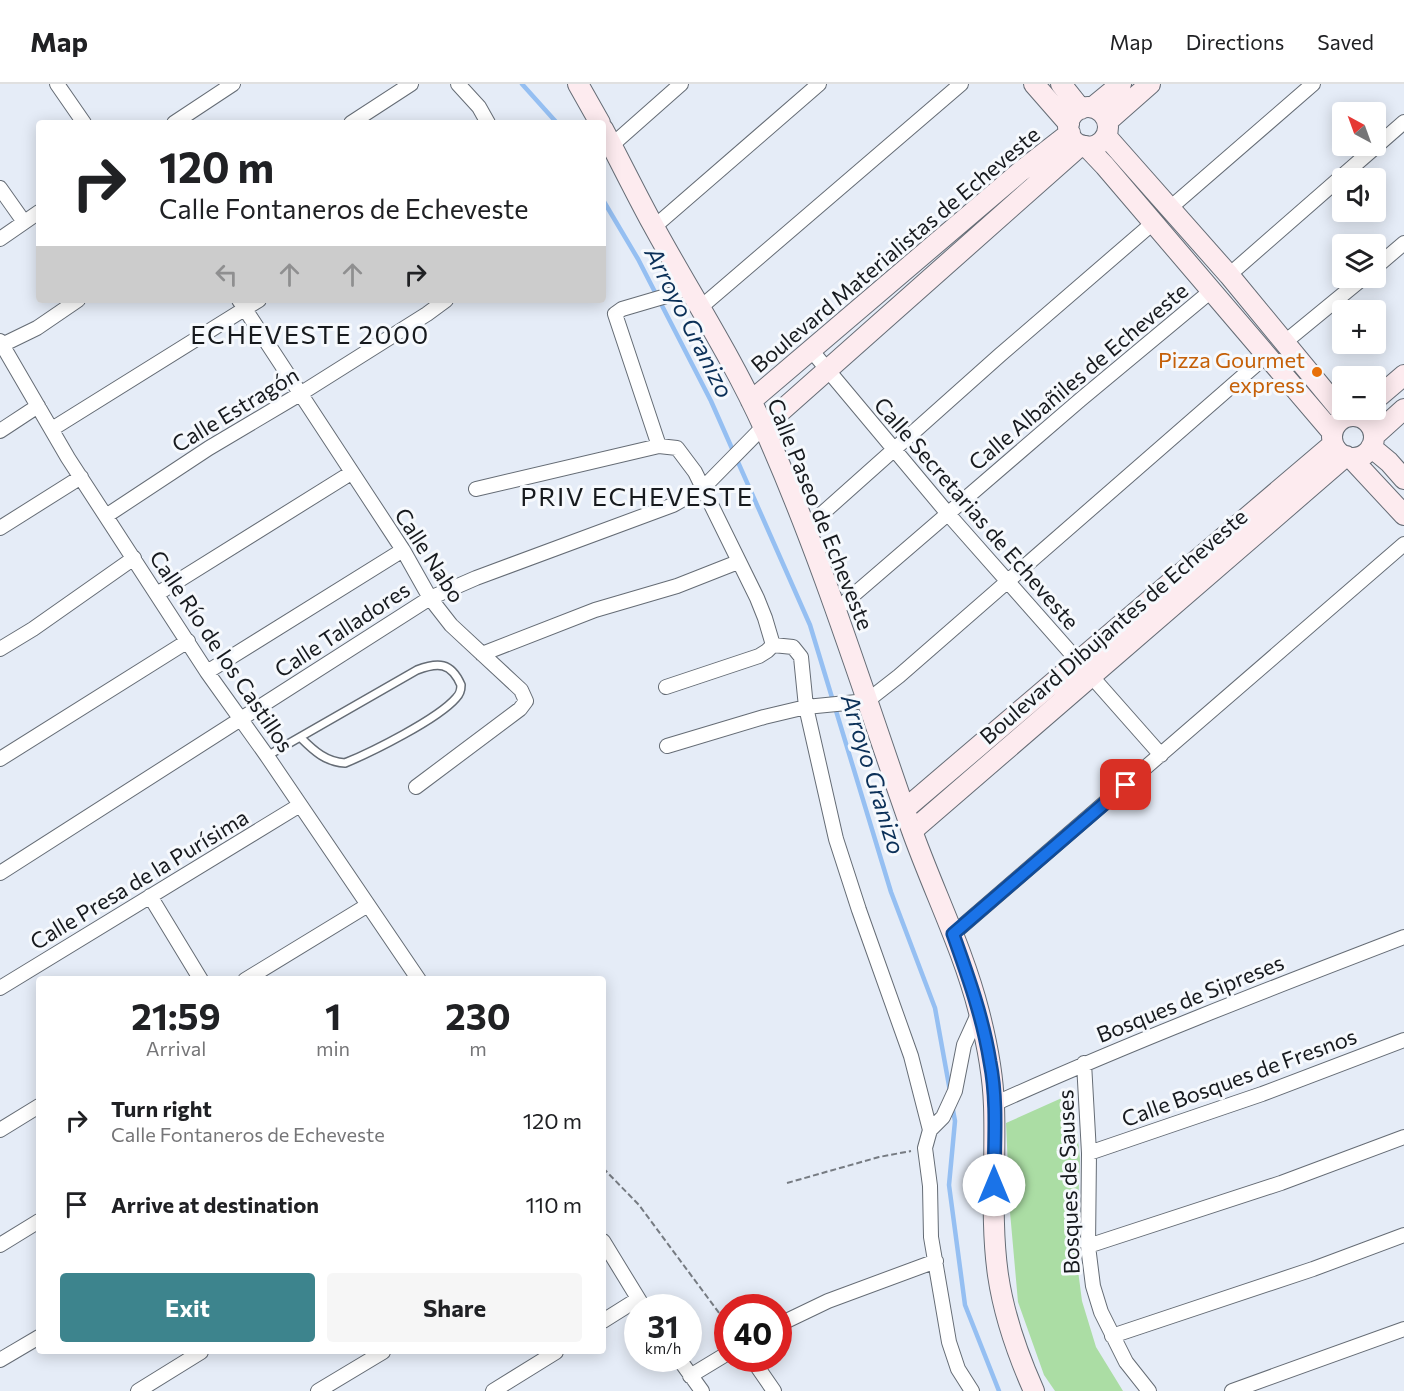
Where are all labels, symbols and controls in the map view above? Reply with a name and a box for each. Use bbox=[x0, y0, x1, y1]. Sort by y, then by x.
text: Map bbox=[30, 24, 88, 58]
text: Map bbox=[1110, 29, 1153, 54]
text: Directions bbox=[1186, 29, 1284, 54]
text: Saved bbox=[1317, 29, 1374, 54]
north arrow bbox=[1332, 102, 1386, 156]
map controls bbox=[1332, 102, 1386, 420]
street label: Boulevard Materialistas de Echeveste bbox=[745, 120, 1045, 378]
text: 120 m bbox=[159, 140, 274, 192]
icon: right bbox=[60, 144, 138, 222]
button: sound bbox=[1332, 168, 1386, 222]
text: Calle Fontaneros de Echeveste bbox=[159, 192, 528, 225]
button: layers bbox=[1332, 234, 1386, 288]
water label: Arroyo Granizo bbox=[639, 241, 741, 402]
icon: left bbox=[210, 258, 243, 291]
icon: ahead bbox=[273, 258, 306, 291]
icon: ahead bbox=[336, 258, 369, 291]
icon: right bbox=[399, 258, 432, 291]
street label: Calle Albañiles de Echeveste bbox=[963, 276, 1193, 476]
button: + bbox=[1332, 300, 1386, 354]
district label: ECHEVESTE 2000 bbox=[190, 318, 430, 349]
place label: Pizza Gourmet express bbox=[1158, 346, 1305, 398]
street label: Calle Estragón bbox=[167, 361, 303, 457]
marker: Pizza Gourmet express bbox=[1310, 365, 1324, 379]
button: − bbox=[1332, 366, 1386, 420]
street label: Calle Secretarias de Echeveste bbox=[869, 391, 1085, 635]
street label: Calle Paseo de Echeveste bbox=[762, 394, 880, 634]
district label: PRIV ECHEVESTE bbox=[520, 480, 754, 511]
street label: Calle Nabo bbox=[389, 502, 471, 608]
street label: Boulevard Dibujantes de Echeveste bbox=[974, 503, 1252, 749]
street label: Calle Río de los Castillos bbox=[144, 545, 300, 757]
street label: Calle Talladores bbox=[269, 575, 415, 683]
water label: Arroyo Granizo bbox=[836, 690, 912, 857]
pin bbox=[1100, 759, 1151, 810]
icon: arrive bbox=[1109, 768, 1142, 801]
street label: Calle Presa de la Purísima bbox=[25, 803, 253, 955]
street label: Bosques de Sipreses bbox=[1092, 948, 1288, 1048]
text: 21:59 bbox=[131, 993, 221, 1037]
text: 1 bbox=[325, 993, 341, 1037]
text: 230 bbox=[445, 993, 511, 1037]
street label: Calle Bosques de Fresnos bbox=[1118, 1022, 1360, 1132]
text: Arrival bbox=[146, 1036, 206, 1060]
text: min bbox=[316, 1036, 350, 1060]
text: m bbox=[469, 1036, 487, 1060]
street label: Bosques de Sauses bbox=[1051, 1089, 1085, 1275]
text: Turn right bbox=[111, 1095, 212, 1122]
icon: right bbox=[60, 1104, 93, 1137]
text: 120 m bbox=[523, 1107, 582, 1134]
text: Calle Fontaneros de Echeveste bbox=[111, 1122, 385, 1146]
position arrow bbox=[962, 1153, 1026, 1217]
icon: arrive bbox=[60, 1188, 93, 1221]
text: Arrive at destination bbox=[111, 1191, 319, 1218]
text: 110 m bbox=[525, 1191, 582, 1218]
button: Exit bbox=[60, 1273, 315, 1342]
button: Share bbox=[327, 1273, 582, 1342]
speed limit sign: 40 bbox=[714, 1294, 792, 1372]
text: 31 bbox=[647, 1307, 679, 1344]
text: km/h bbox=[645, 1339, 681, 1357]

